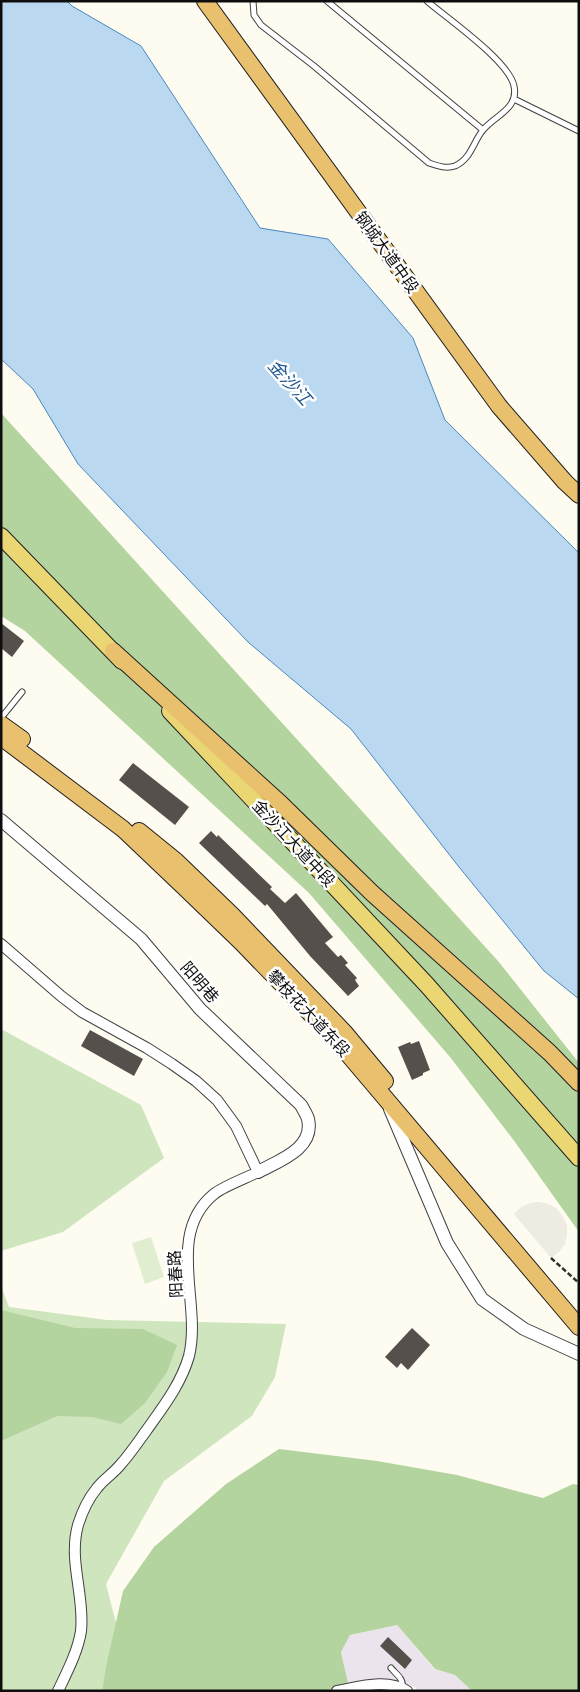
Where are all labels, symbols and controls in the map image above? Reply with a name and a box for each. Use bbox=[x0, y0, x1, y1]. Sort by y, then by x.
street label: 钢城大道中段 bbox=[351, 207, 423, 297]
water label: 金沙江 bbox=[263, 354, 318, 411]
street label: 金沙江大道中段 bbox=[248, 795, 340, 891]
street label: 阳明巷 bbox=[177, 957, 223, 1007]
street label: 攀枝花大道东段 bbox=[263, 965, 355, 1061]
street label: 阳春路 bbox=[164, 1250, 186, 1298]

